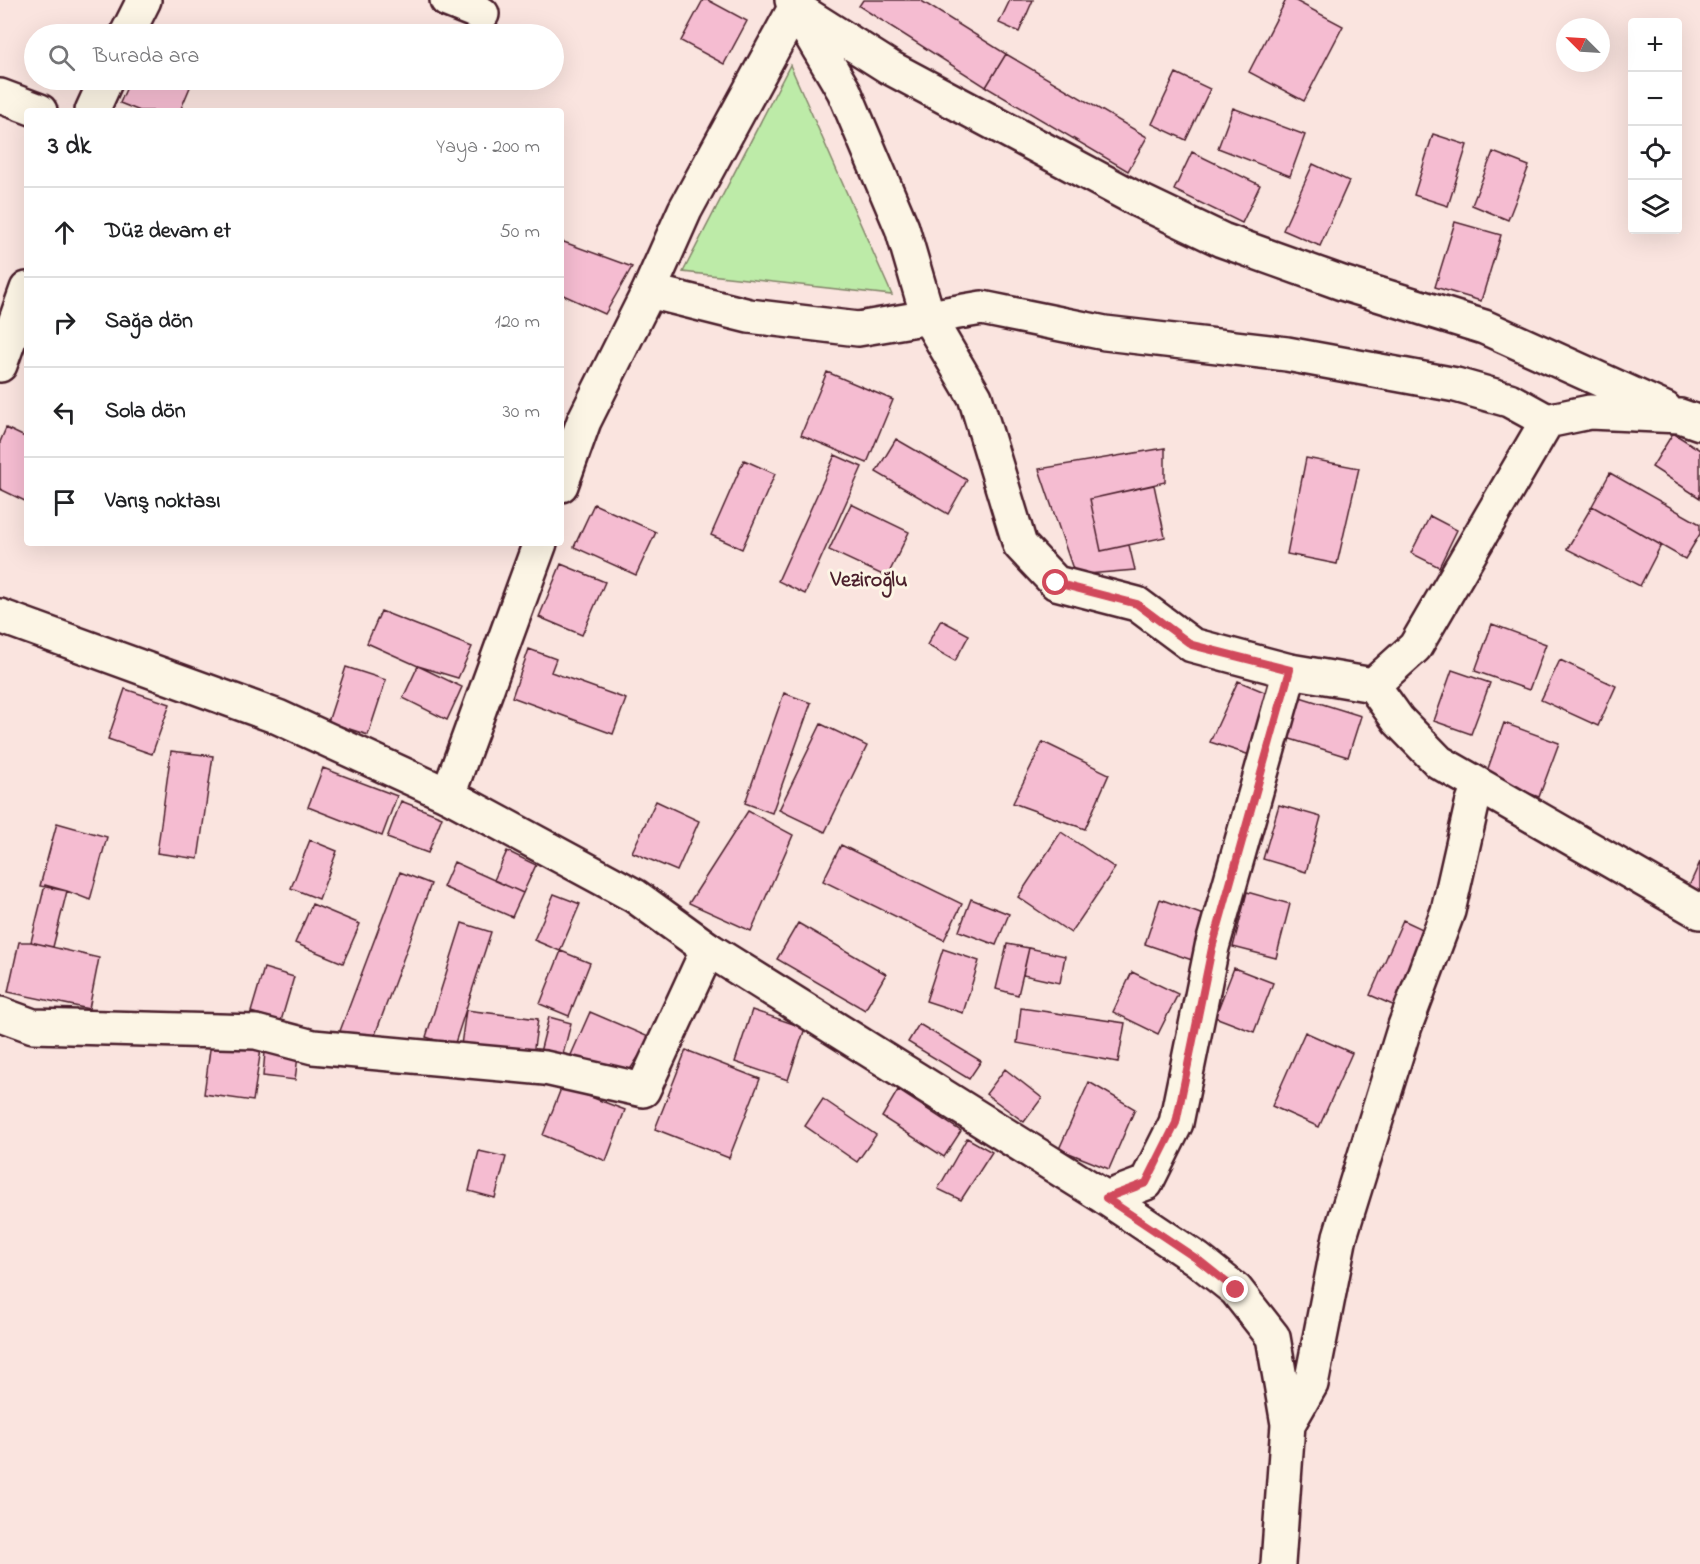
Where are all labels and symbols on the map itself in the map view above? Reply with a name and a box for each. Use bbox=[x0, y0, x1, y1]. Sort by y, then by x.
north arrow bbox=[1556, 18, 1610, 72]
district label: Veziroğlu bbox=[830, 565, 908, 598]
route start bbox=[1042, 569, 1068, 595]
route end bbox=[1222, 1276, 1248, 1302]

